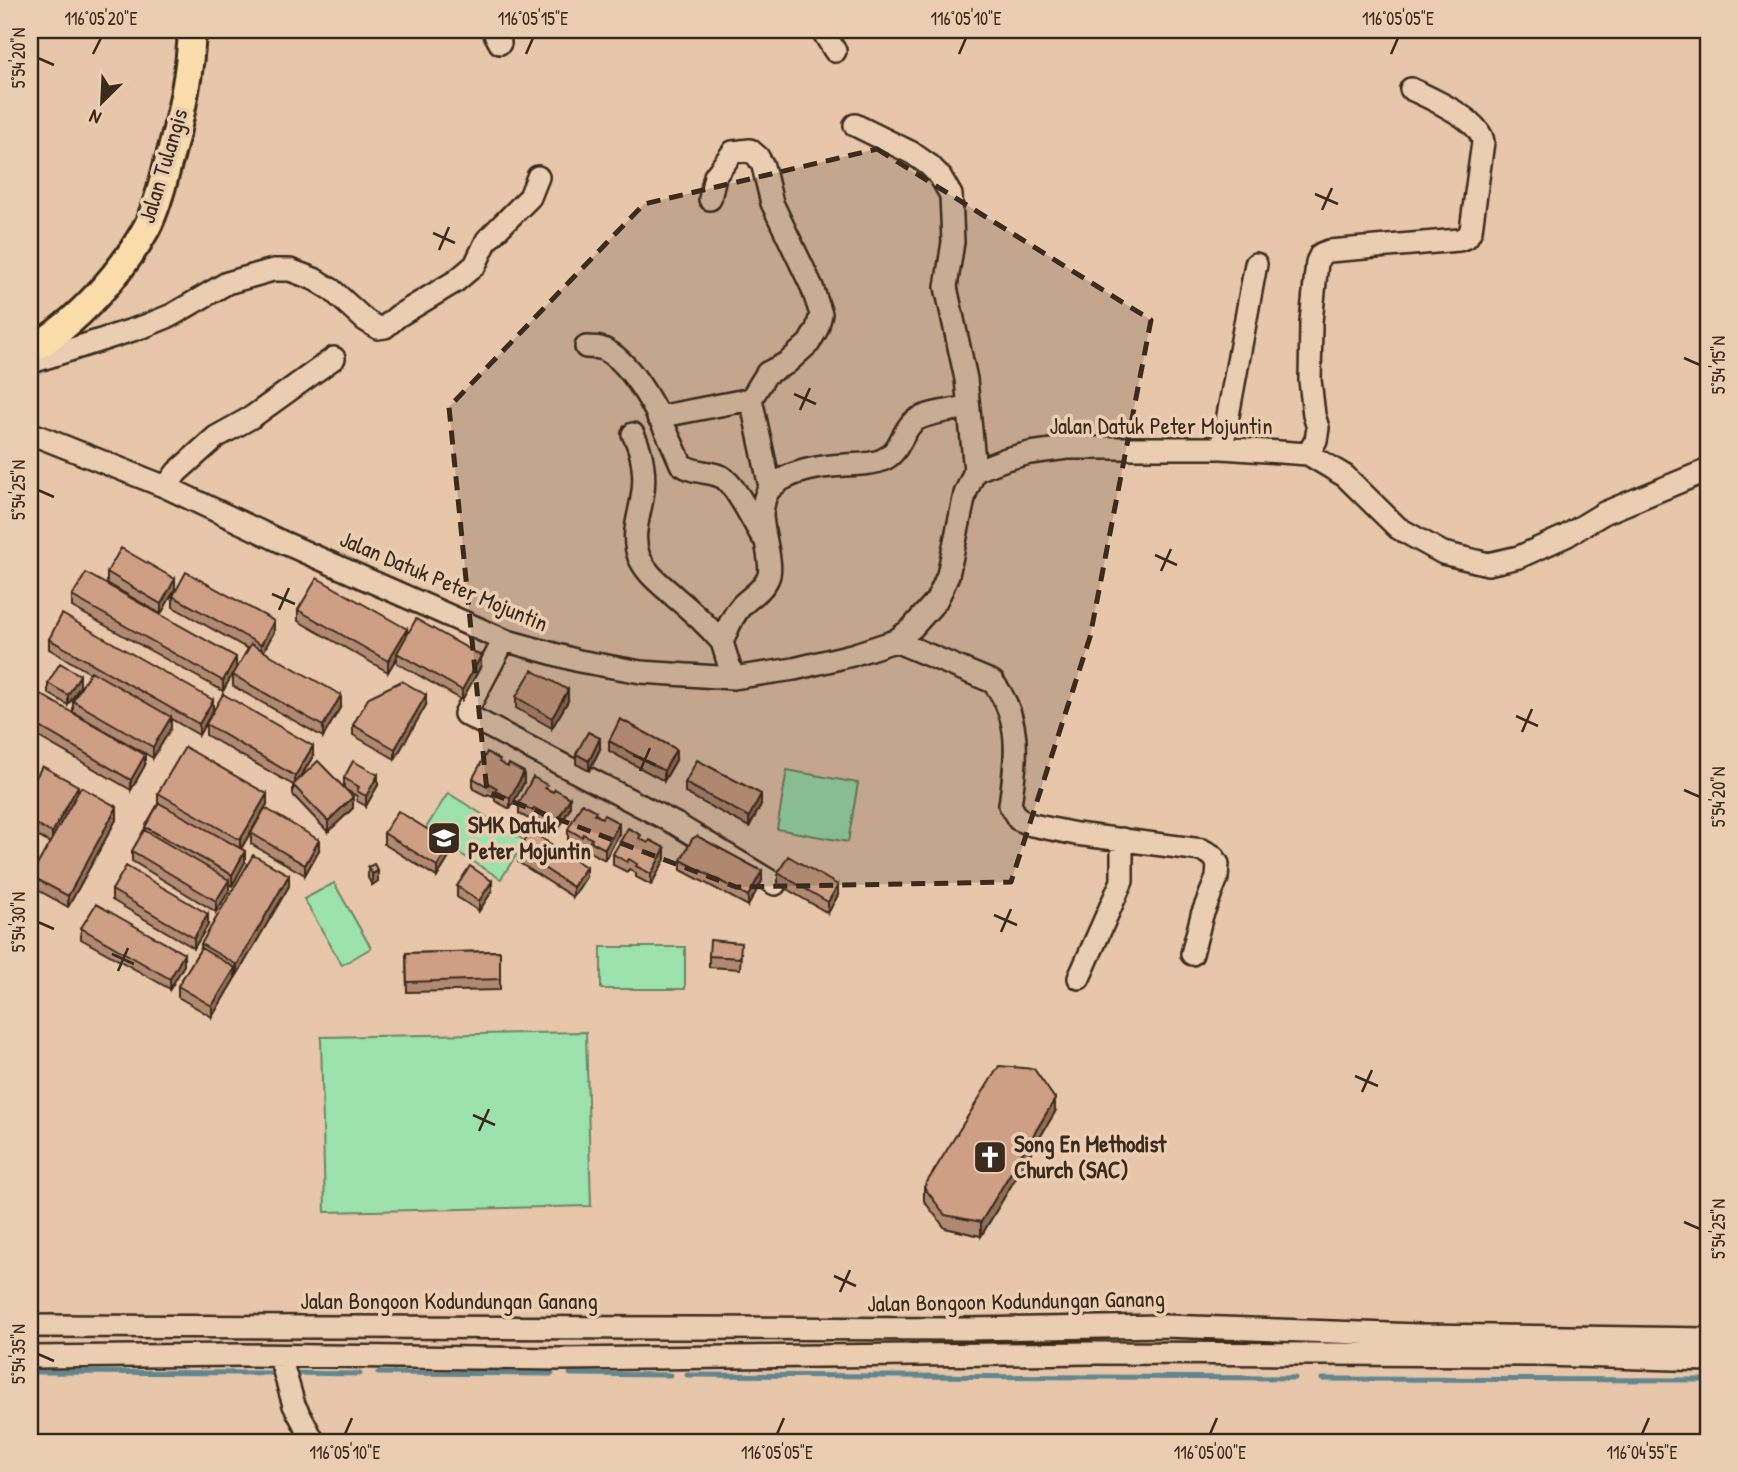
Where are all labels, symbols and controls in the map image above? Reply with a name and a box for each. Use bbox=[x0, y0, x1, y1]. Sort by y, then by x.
text: 116°05'20"E bbox=[65, 6, 138, 31]
text: 116°05'15"E bbox=[498, 6, 568, 31]
text: 116°05'10"E bbox=[930, 6, 1002, 31]
text: 116°05'05"E bbox=[1362, 6, 1434, 31]
text: 5°54'20"N bbox=[6, 28, 31, 88]
north arrow bbox=[66, 66, 136, 136]
text: N bbox=[85, 104, 105, 131]
street label: Jalan Tulangis bbox=[130, 105, 195, 227]
text: 5°54'15"N bbox=[1706, 336, 1731, 394]
street label: Jalan Datuk Peter Mojuntin bbox=[1049, 410, 1273, 441]
text: 5°54'25"N bbox=[6, 460, 31, 520]
street label: Jalan Datuk Peter Mojuntin bbox=[335, 523, 553, 638]
text: 5°54'20"N bbox=[1706, 767, 1731, 827]
place label: SMK Datuk Peter Mojuntin bbox=[468, 809, 591, 866]
school or university icon: SMK Datuk Peter Mojuntin bbox=[425, 819, 463, 857]
text: 5°54'30"N bbox=[6, 892, 31, 952]
place label: Song En Methodist Church (SAC) bbox=[1014, 1128, 1167, 1185]
church icon: Song En Methodist Church (SAC) bbox=[971, 1138, 1009, 1176]
text: 5°54'25"N bbox=[1706, 1199, 1731, 1259]
street label: Jalan Bongoon Kodundungan Ganang bbox=[867, 1282, 1165, 1319]
street label: Jalan Bongoon Kodundungan Ganang bbox=[300, 1285, 598, 1316]
text: 5°54'35"N bbox=[6, 1324, 31, 1384]
text: 116°05'10"E bbox=[309, 1440, 381, 1465]
text: 116°05'05"E bbox=[741, 1440, 813, 1465]
text: 116°05'00"E bbox=[1174, 1440, 1246, 1465]
text: 116°04'55"E bbox=[1607, 1440, 1677, 1465]

